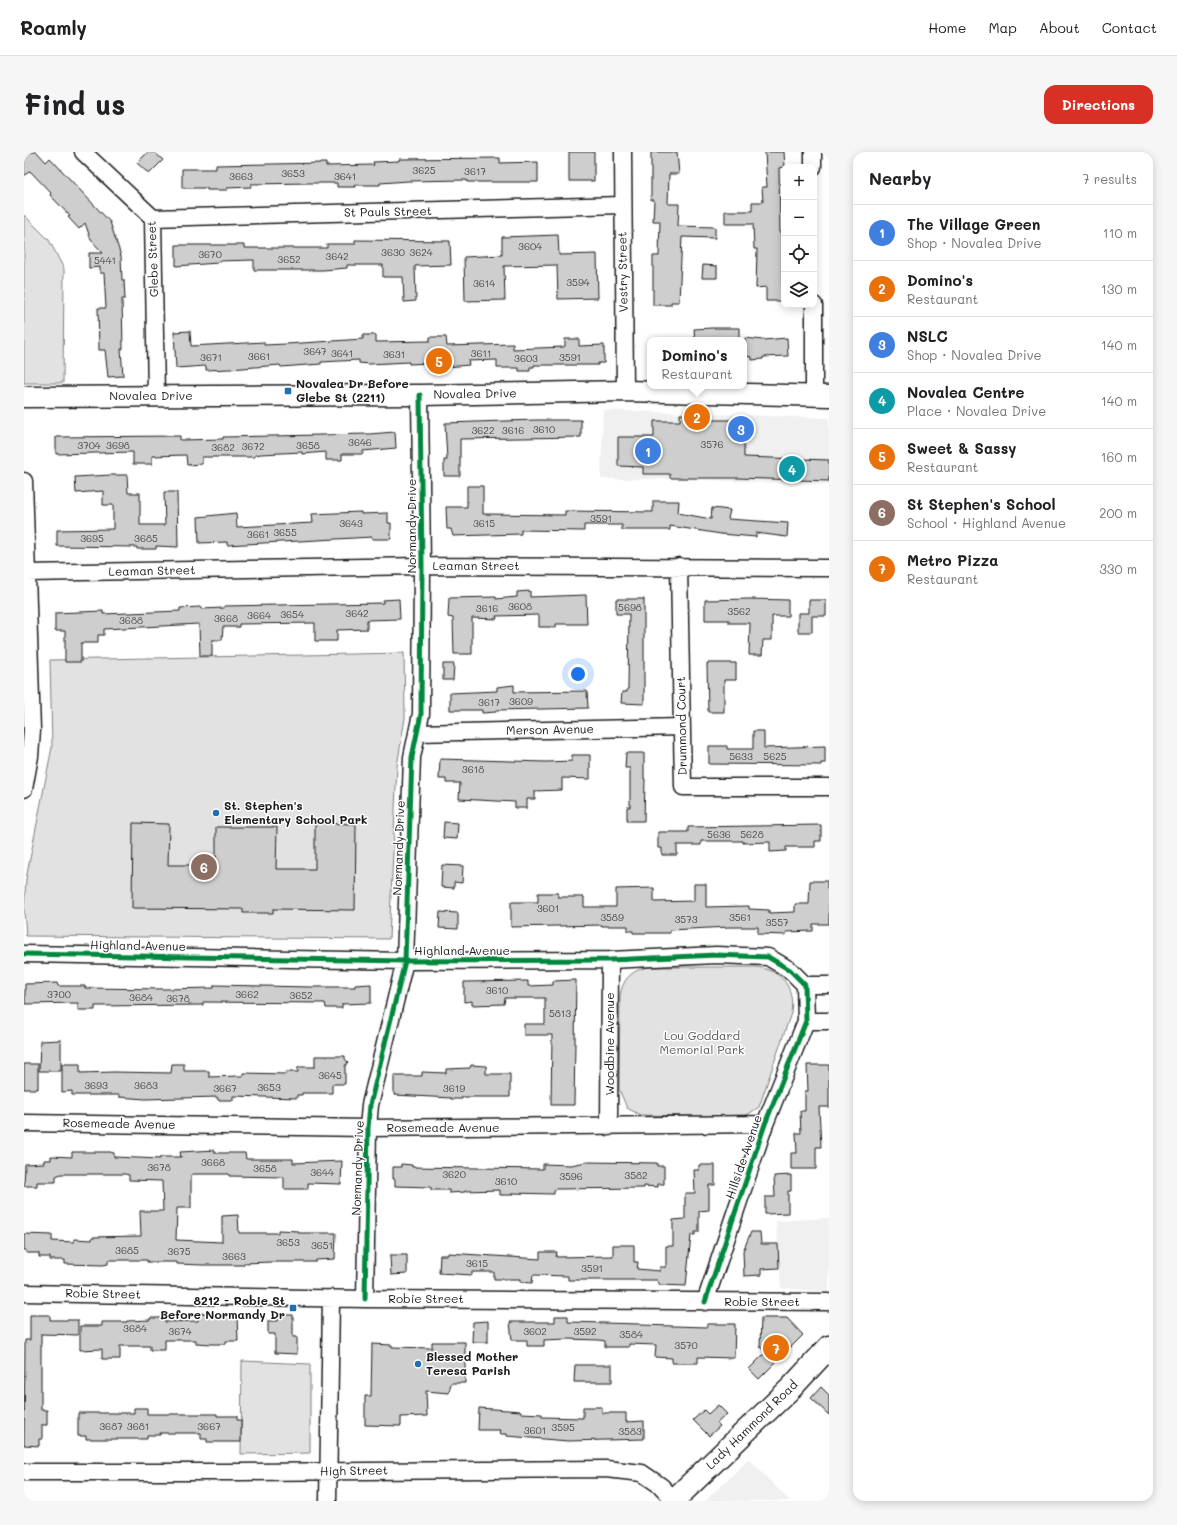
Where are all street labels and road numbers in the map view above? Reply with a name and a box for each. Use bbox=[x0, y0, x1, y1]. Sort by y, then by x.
street label: St Pauls Street bbox=[344, 202, 432, 220]
street label: Glebe Street bbox=[143, 221, 161, 298]
street label: Vestry Street bbox=[613, 232, 631, 312]
street label: Novalea Drive bbox=[433, 384, 517, 402]
street label: Novalea Drive bbox=[109, 387, 193, 403]
street label: Normandy Drive bbox=[403, 478, 419, 574]
street label: Leaman Street bbox=[433, 557, 519, 573]
street label: Leaman Street bbox=[108, 561, 196, 579]
street label: Drummond Court bbox=[672, 677, 690, 776]
street label: Merson Avenue bbox=[506, 720, 594, 738]
street label: Normandy Drive bbox=[388, 800, 408, 896]
street label: Highland Avenue bbox=[90, 936, 186, 954]
street label: Highland Avenue bbox=[414, 942, 510, 958]
street label: Woodbine Avenue bbox=[601, 992, 617, 1096]
street label: Hillside Avenue bbox=[721, 1112, 765, 1201]
street label: Rosemeade Avenue bbox=[62, 1114, 176, 1132]
street label: Rosemeade Avenue bbox=[387, 1119, 499, 1135]
street label: Normandy Drive bbox=[347, 1120, 367, 1216]
street label: Robie Street bbox=[65, 1284, 141, 1302]
street label: Robie Street bbox=[388, 1290, 464, 1306]
street label: Robie Street bbox=[724, 1293, 800, 1309]
street label: Lady Hammond Road bbox=[702, 1376, 801, 1472]
street label: High Street bbox=[320, 1461, 388, 1479]

